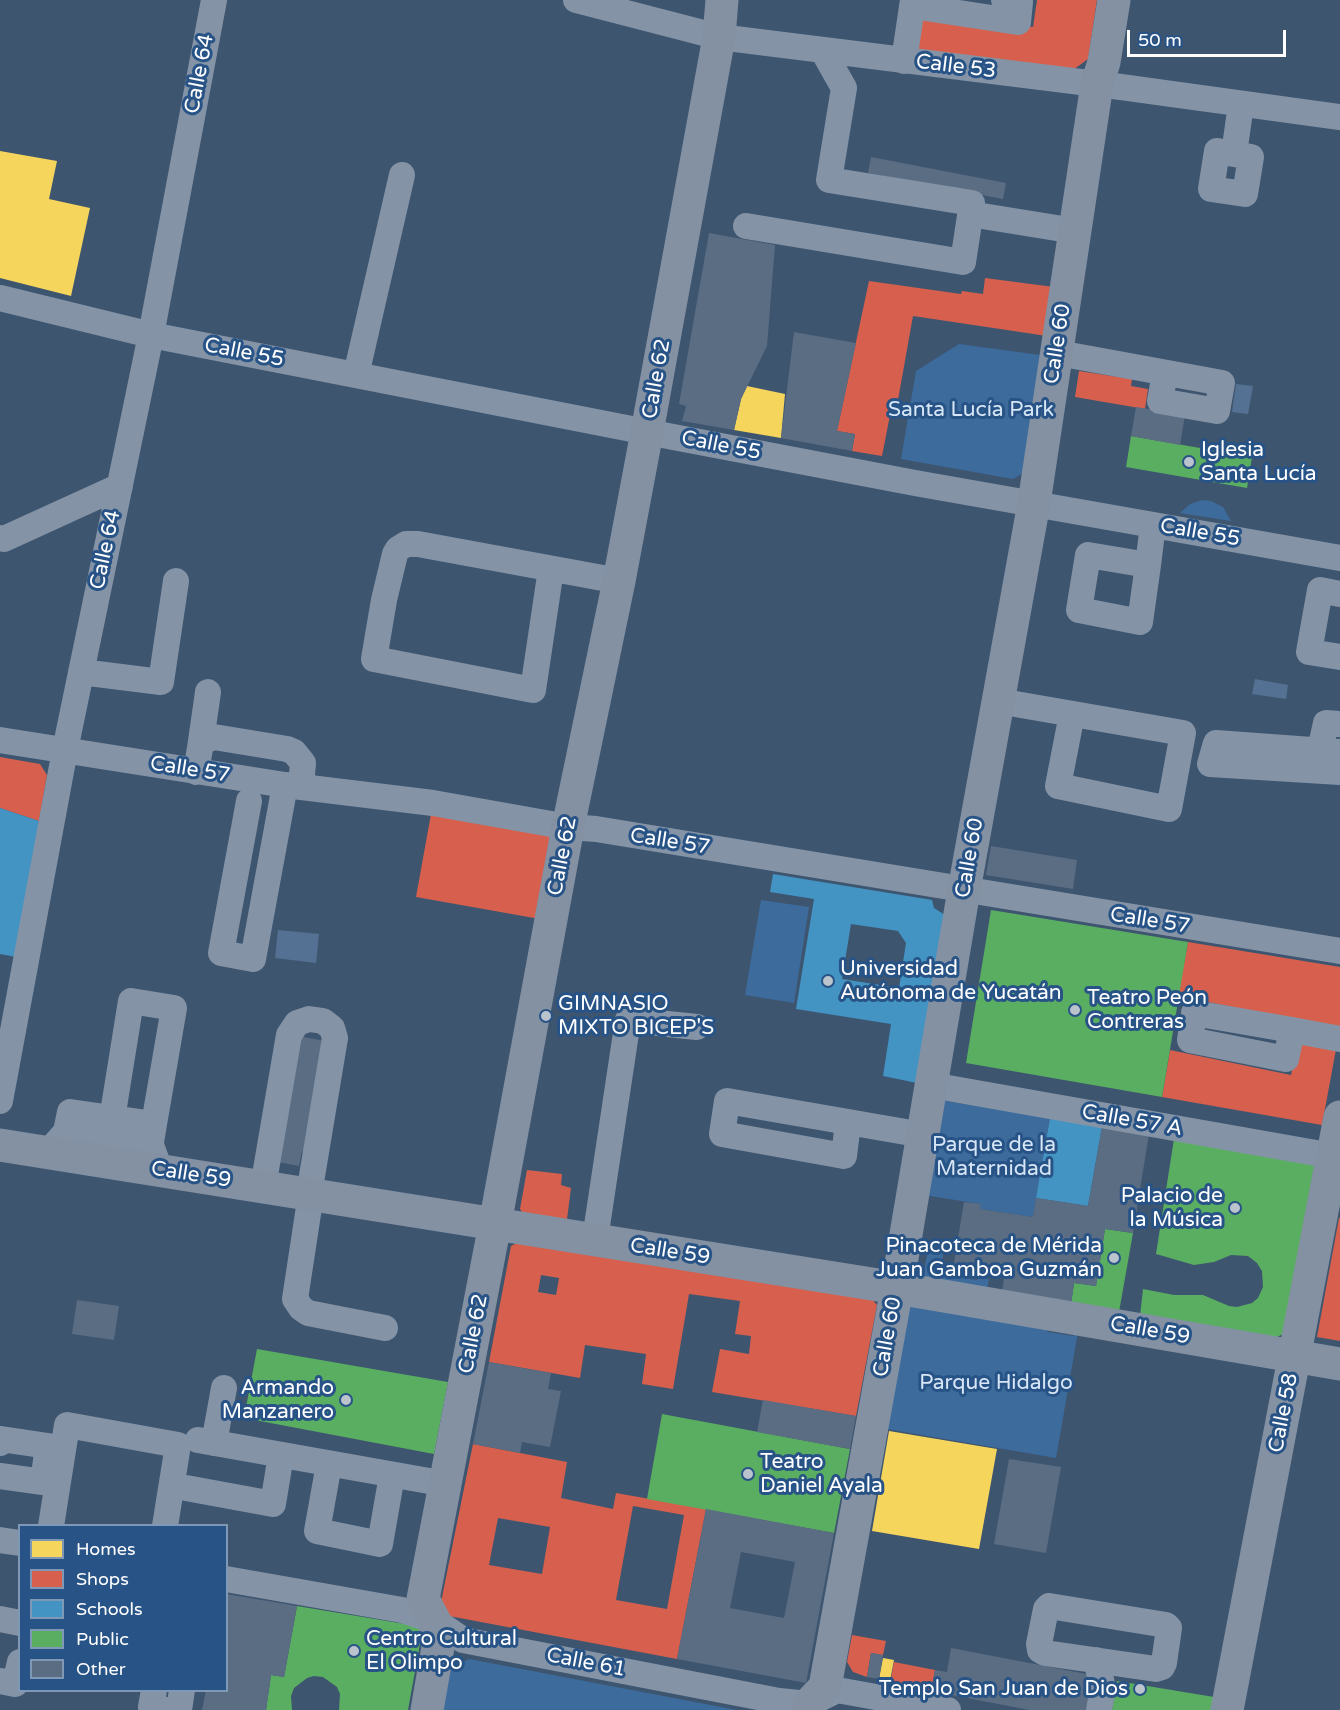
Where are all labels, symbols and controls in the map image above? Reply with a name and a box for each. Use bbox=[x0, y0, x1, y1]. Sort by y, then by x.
scale bar bbox=[1130, 18, 1289, 56]
text: 50 m bbox=[1138, 29, 1182, 51]
street label: Calle 64 bbox=[180, 32, 220, 116]
street label: Calle 53 bbox=[914, 50, 998, 84]
street label: Calle 60 bbox=[1039, 302, 1077, 386]
street label: Calle 55 bbox=[202, 333, 286, 373]
street label: Calle 62 bbox=[638, 337, 676, 421]
park label: Santa Lucía Park bbox=[888, 397, 1054, 423]
street label: Calle 55 bbox=[679, 426, 763, 466]
place label: Iglesia Santa Lucía bbox=[1201, 437, 1317, 487]
marker: Iglesia Santa Lucía bbox=[1182, 455, 1196, 469]
street label: Calle 64 bbox=[85, 508, 127, 592]
street label: Calle 55 bbox=[1158, 514, 1242, 552]
street label: Calle 57 bbox=[148, 751, 232, 789]
street label: Calle 62 bbox=[543, 814, 583, 898]
street label: Calle 60 bbox=[951, 816, 989, 900]
street label: Calle 57 bbox=[628, 823, 712, 861]
street label: Calle 57 bbox=[1108, 902, 1192, 940]
place label: Universidad Autónoma de Yucatán bbox=[840, 956, 1062, 1006]
marker: Universidad Autónoma de Yucatán bbox=[821, 974, 835, 988]
place label: Teatro Peón Contreras bbox=[1087, 985, 1207, 1035]
place label: GIMNASIO MIXTO BICEP'S bbox=[558, 991, 714, 1041]
marker: Teatro Peón Contreras bbox=[1068, 1003, 1082, 1017]
marker: GIMNASIO MIXTO BICEP'S bbox=[539, 1009, 553, 1023]
street label: Calle 57 A bbox=[1080, 1100, 1184, 1142]
park label: Parque de la Maternidad bbox=[932, 1132, 1056, 1182]
street label: Calle 59 bbox=[149, 1156, 233, 1194]
place label: Palacio de la Música bbox=[1121, 1183, 1223, 1233]
marker: Palacio de la Música bbox=[1228, 1201, 1242, 1215]
street label: Calle 59 bbox=[628, 1233, 712, 1271]
place label: Pinacoteca de Mérida Juan Gamboa Guzmán bbox=[876, 1233, 1102, 1283]
marker: Pinacoteca de Mérida Juan Gamboa Guzmán bbox=[1107, 1251, 1121, 1265]
street label: Calle 62 bbox=[454, 1292, 494, 1376]
street label: Calle 60 bbox=[869, 1295, 907, 1379]
street label: Calle 59 bbox=[1108, 1312, 1192, 1350]
park label: Parque Hidalgo bbox=[919, 1370, 1073, 1396]
street label: Calle 58 bbox=[1264, 1371, 1304, 1455]
place label: Armando Manzanero bbox=[222, 1375, 334, 1425]
marker: Armando Manzanero bbox=[339, 1393, 353, 1407]
place label: Teatro Daniel Ayala bbox=[760, 1449, 883, 1499]
marker: Teatro Daniel Ayala bbox=[741, 1467, 755, 1481]
legend bbox=[18, 1524, 228, 1692]
text: Homes bbox=[76, 1538, 136, 1560]
text: Shops bbox=[76, 1568, 129, 1590]
text: Schools bbox=[76, 1598, 143, 1620]
place label: Centro Cultural El Olimpo bbox=[366, 1626, 517, 1676]
text: Public bbox=[76, 1628, 129, 1650]
street label: Calle 61 bbox=[544, 1643, 628, 1683]
marker: Centro Cultural El Olimpo bbox=[347, 1644, 361, 1658]
text: Other bbox=[76, 1658, 126, 1680]
place label: Templo San Juan de Dios bbox=[879, 1676, 1128, 1702]
marker: Templo San Juan de Dios bbox=[1133, 1682, 1147, 1696]

